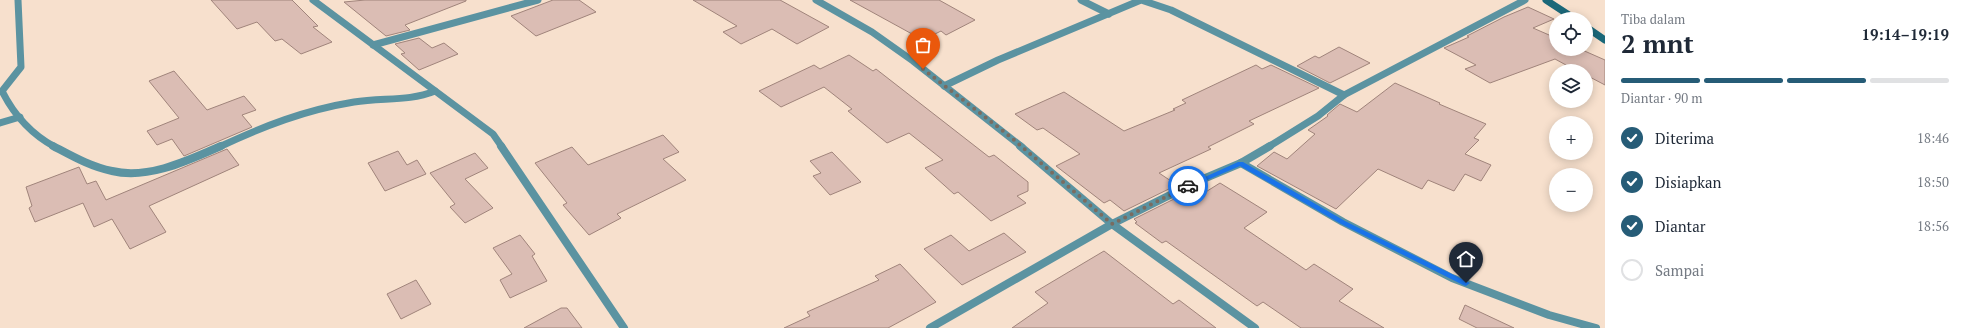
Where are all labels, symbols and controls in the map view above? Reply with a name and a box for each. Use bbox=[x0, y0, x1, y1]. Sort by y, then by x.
text: Tiba dalam bbox=[1621, 10, 1685, 28]
map controls bbox=[1549, 12, 1593, 212]
button: locate bbox=[1549, 12, 1593, 56]
text: 19:14–19:19 bbox=[1862, 24, 1949, 44]
text: 2 mnt bbox=[1621, 26, 1694, 60]
pin bbox=[906, 28, 940, 69]
icon: bag bbox=[912, 34, 934, 56]
button: layers bbox=[1549, 64, 1593, 108]
text: Diantar · 90 m bbox=[1621, 89, 1702, 107]
button: + bbox=[1549, 116, 1593, 160]
icon: check bbox=[1621, 127, 1643, 149]
text: Diterima bbox=[1655, 128, 1714, 148]
text: 18:46 bbox=[1917, 129, 1949, 147]
courier bbox=[1168, 166, 1208, 206]
button: − bbox=[1549, 168, 1593, 212]
icon: check bbox=[1621, 171, 1643, 193]
text: Disiapkan bbox=[1655, 172, 1721, 192]
text: 18:50 bbox=[1917, 173, 1949, 191]
icon: car bbox=[1177, 175, 1199, 197]
icon: check bbox=[1621, 215, 1643, 237]
text: Diantar bbox=[1655, 216, 1706, 236]
text: 18:56 bbox=[1917, 217, 1949, 235]
pin bbox=[1449, 242, 1483, 283]
icon: home bbox=[1455, 248, 1477, 270]
text: Sampai bbox=[1655, 260, 1704, 280]

